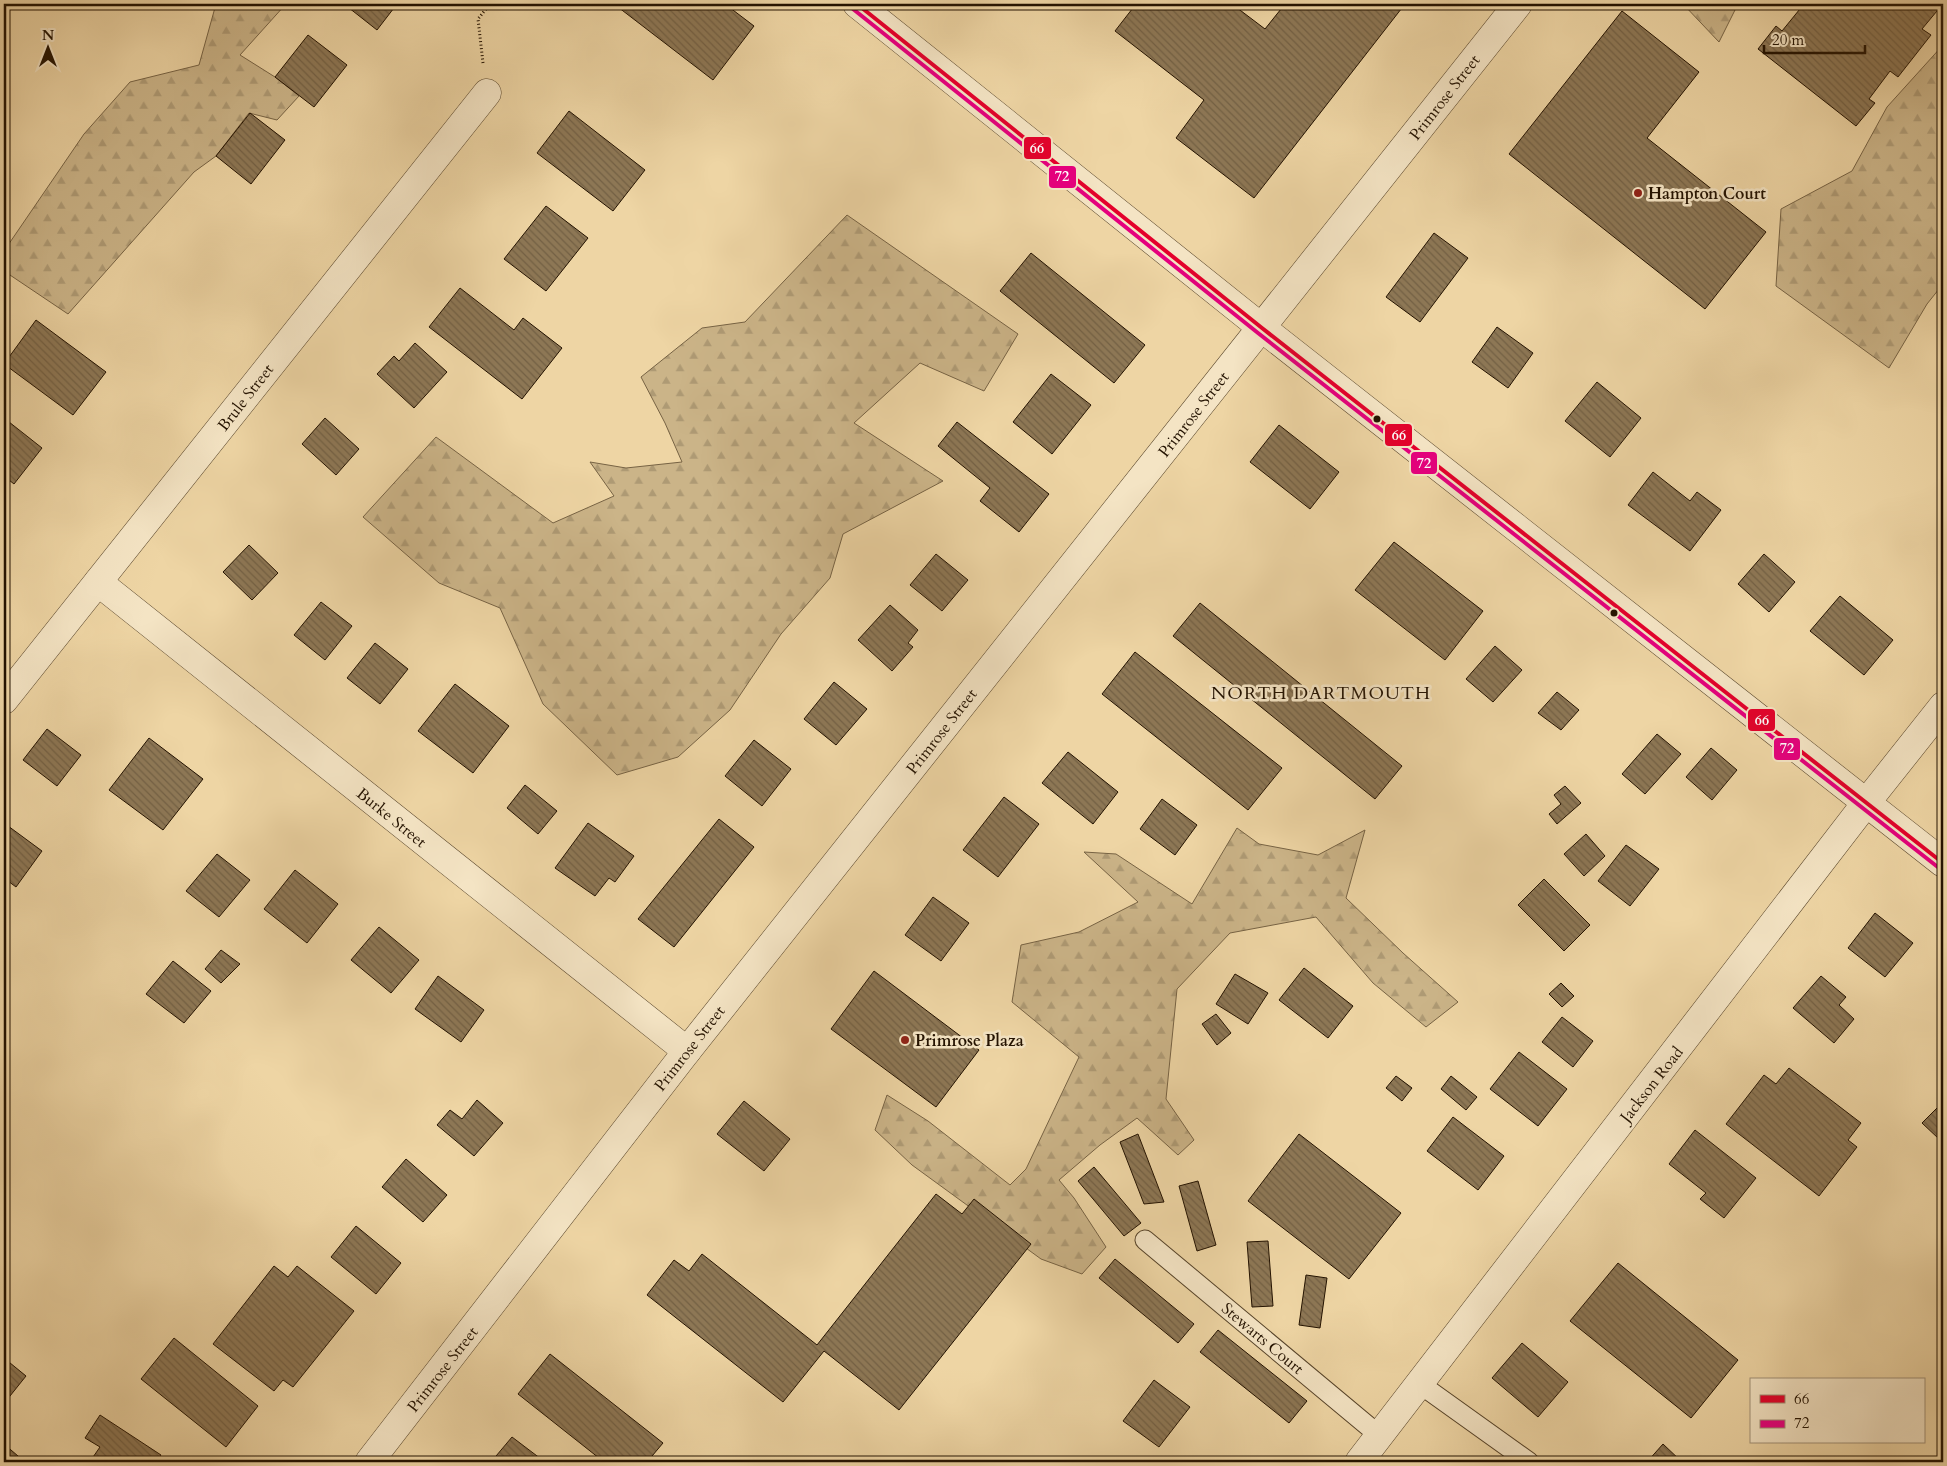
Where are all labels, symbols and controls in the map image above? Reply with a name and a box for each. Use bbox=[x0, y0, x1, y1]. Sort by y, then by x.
north arrow bbox=[22, 22, 72, 72]
scale bar bbox=[1764, 22, 1866, 54]
text: N bbox=[42, 26, 54, 45]
text: 20 m bbox=[1772, 30, 1804, 50]
street label: Primrose Street bbox=[1404, 50, 1485, 145]
line badge: 66 bbox=[1023, 136, 1052, 160]
text: 66 bbox=[1030, 139, 1044, 158]
line badge: 72 bbox=[1048, 165, 1077, 189]
text: 72 bbox=[1055, 167, 1069, 186]
place label: Hampton Court bbox=[1648, 183, 1766, 205]
marker: Hampton Court bbox=[1632, 187, 1644, 199]
street label: Brule Street bbox=[213, 359, 279, 436]
street label: Primrose Street bbox=[1153, 367, 1234, 462]
unlabelled marker bbox=[1372, 414, 1382, 424]
line badge: 66 bbox=[1384, 423, 1413, 447]
text: 66 bbox=[1392, 426, 1406, 445]
line badge: 72 bbox=[1410, 451, 1438, 475]
text: 72 bbox=[1417, 454, 1431, 473]
unlabelled marker bbox=[1609, 608, 1619, 618]
district label: NORTH DARTMOUTH bbox=[1211, 681, 1431, 706]
street label: Primrose Street bbox=[901, 684, 982, 779]
line badge: 66 bbox=[1747, 708, 1776, 732]
text: 66 bbox=[1755, 711, 1769, 730]
line badge: 72 bbox=[1773, 737, 1801, 761]
text: 72 bbox=[1780, 739, 1794, 758]
street label: Burke Street bbox=[352, 783, 431, 853]
street label: Primrose Street bbox=[649, 1001, 730, 1096]
place label: Primrose Plaza bbox=[915, 1030, 1024, 1052]
marker: Primrose Plaza bbox=[899, 1034, 911, 1046]
street label: Jackson Road bbox=[1614, 1042, 1689, 1129]
street label: Stewarts Court bbox=[1217, 1298, 1308, 1380]
street label: Primrose Street bbox=[402, 1322, 483, 1417]
legend bbox=[1750, 1378, 1924, 1444]
text: 66 bbox=[1794, 1389, 1810, 1409]
text: 72 bbox=[1794, 1413, 1810, 1433]

